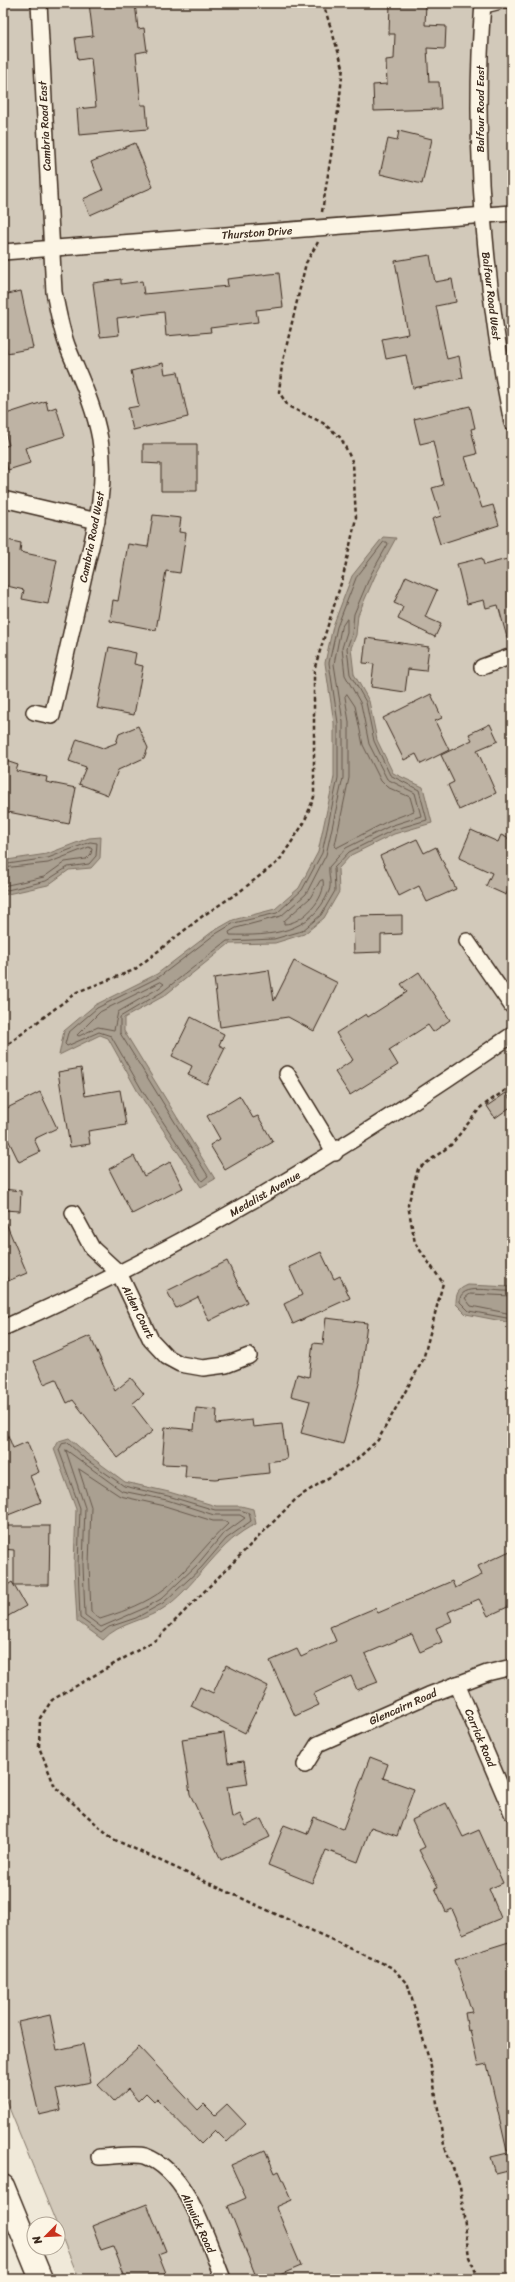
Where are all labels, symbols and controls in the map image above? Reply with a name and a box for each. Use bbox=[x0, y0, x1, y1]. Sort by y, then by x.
street label: Balfour Road East bbox=[471, 65, 490, 152]
street label: Cambria Road East bbox=[33, 80, 57, 172]
street label: Thurston Drive bbox=[221, 221, 293, 245]
street label: Balfour Road West bbox=[476, 251, 506, 342]
street label: Cambria Road West bbox=[74, 489, 110, 584]
street label: Medalist Avenue bbox=[226, 1166, 305, 1222]
street label: Aiden Court bbox=[116, 1281, 160, 1342]
street label: Glencairn Road bbox=[366, 1683, 441, 1730]
street label: Carrick Road bbox=[459, 1706, 501, 1771]
street label: Alnwick Road bbox=[175, 2189, 221, 2257]
north arrow bbox=[26, 2216, 66, 2256]
text: N bbox=[27, 2232, 48, 2248]

